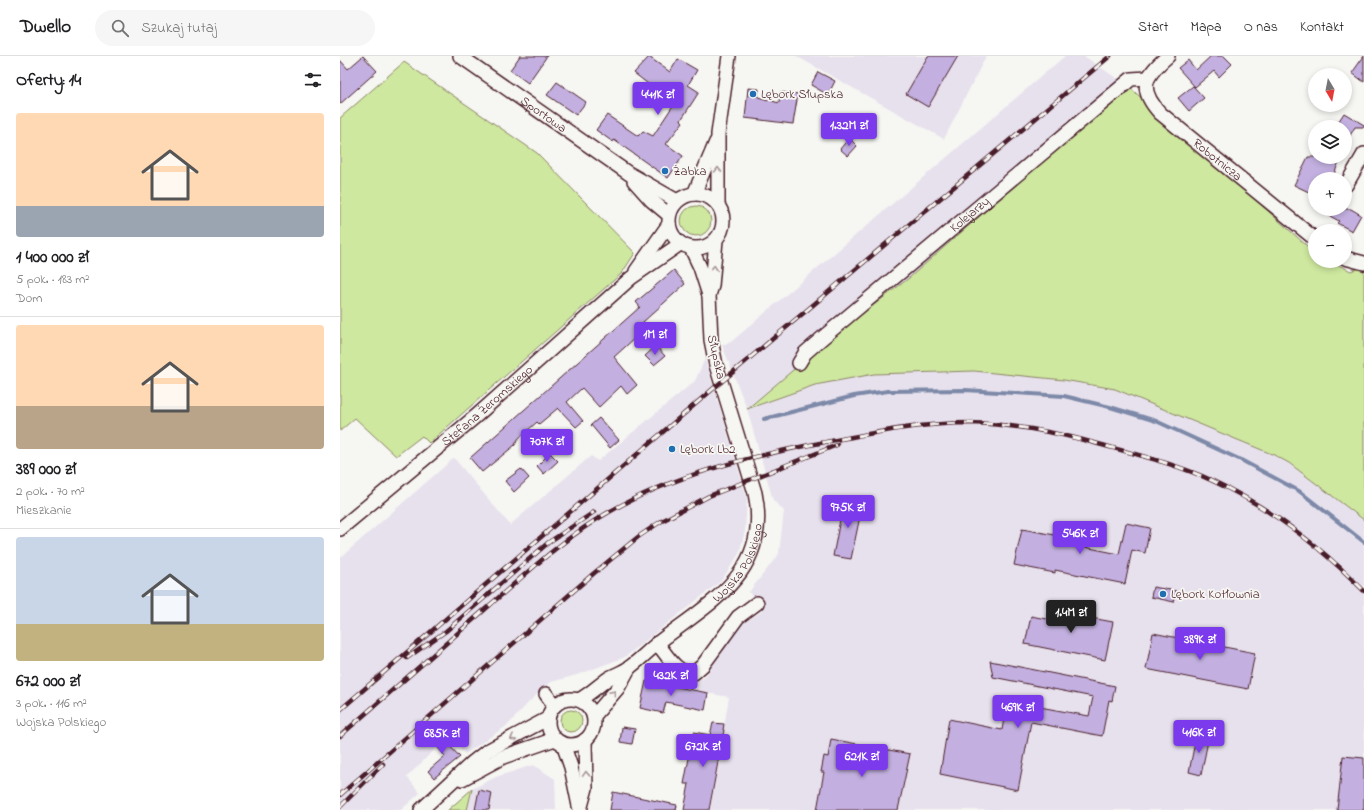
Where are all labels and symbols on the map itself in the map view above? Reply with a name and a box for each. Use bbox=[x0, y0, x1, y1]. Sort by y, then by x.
north arrow bbox=[1308, 68, 1352, 112]
pin: 441K zł bbox=[621, 82, 695, 116]
place label: Lębork Słupska bbox=[761, 85, 843, 104]
marker: Lębork Słupska bbox=[748, 89, 758, 99]
street label: Sportowa bbox=[517, 91, 571, 137]
pin: 1.32M zł bbox=[808, 113, 890, 147]
street label: Robotnicza bbox=[1189, 134, 1246, 186]
place label: Żabka bbox=[673, 162, 707, 181]
marker: Żabka bbox=[660, 166, 670, 176]
one-way arrow bbox=[714, 167, 722, 173]
street label: Kolejarzy bbox=[946, 192, 994, 237]
one-way arrow bbox=[709, 265, 718, 271]
pin: 1M zł bbox=[627, 322, 683, 356]
street label: Słupska bbox=[702, 333, 730, 381]
street label: Stefana Żeromskiego bbox=[437, 360, 537, 451]
pin: 707K zł bbox=[510, 429, 584, 463]
place label: Lębork Lb2 bbox=[680, 440, 736, 459]
marker: Lębork Lb2 bbox=[667, 444, 677, 454]
pin: 975K zł bbox=[811, 495, 885, 529]
pin: 546K zł bbox=[1043, 521, 1117, 555]
street label: Wojska Polskiego bbox=[708, 523, 767, 607]
place label: Lębork Kotłownia bbox=[1171, 585, 1260, 604]
marker: Lębork Kotłownia bbox=[1158, 589, 1168, 599]
pin: 1.4M zł bbox=[1034, 600, 1108, 634]
pin: 389K zł bbox=[1163, 627, 1237, 661]
pin: 432K zł bbox=[634, 663, 708, 697]
one-way arrow bbox=[608, 691, 615, 698]
pin: 469K zł bbox=[981, 695, 1055, 729]
pin: 416K zł bbox=[1162, 720, 1236, 754]
pin: 685K zł bbox=[405, 721, 479, 755]
one-way arrow bbox=[510, 733, 517, 740]
pin: 672K zł bbox=[666, 734, 740, 768]
pin: 621K zł bbox=[825, 744, 899, 778]
one-way arrow bbox=[582, 771, 590, 777]

